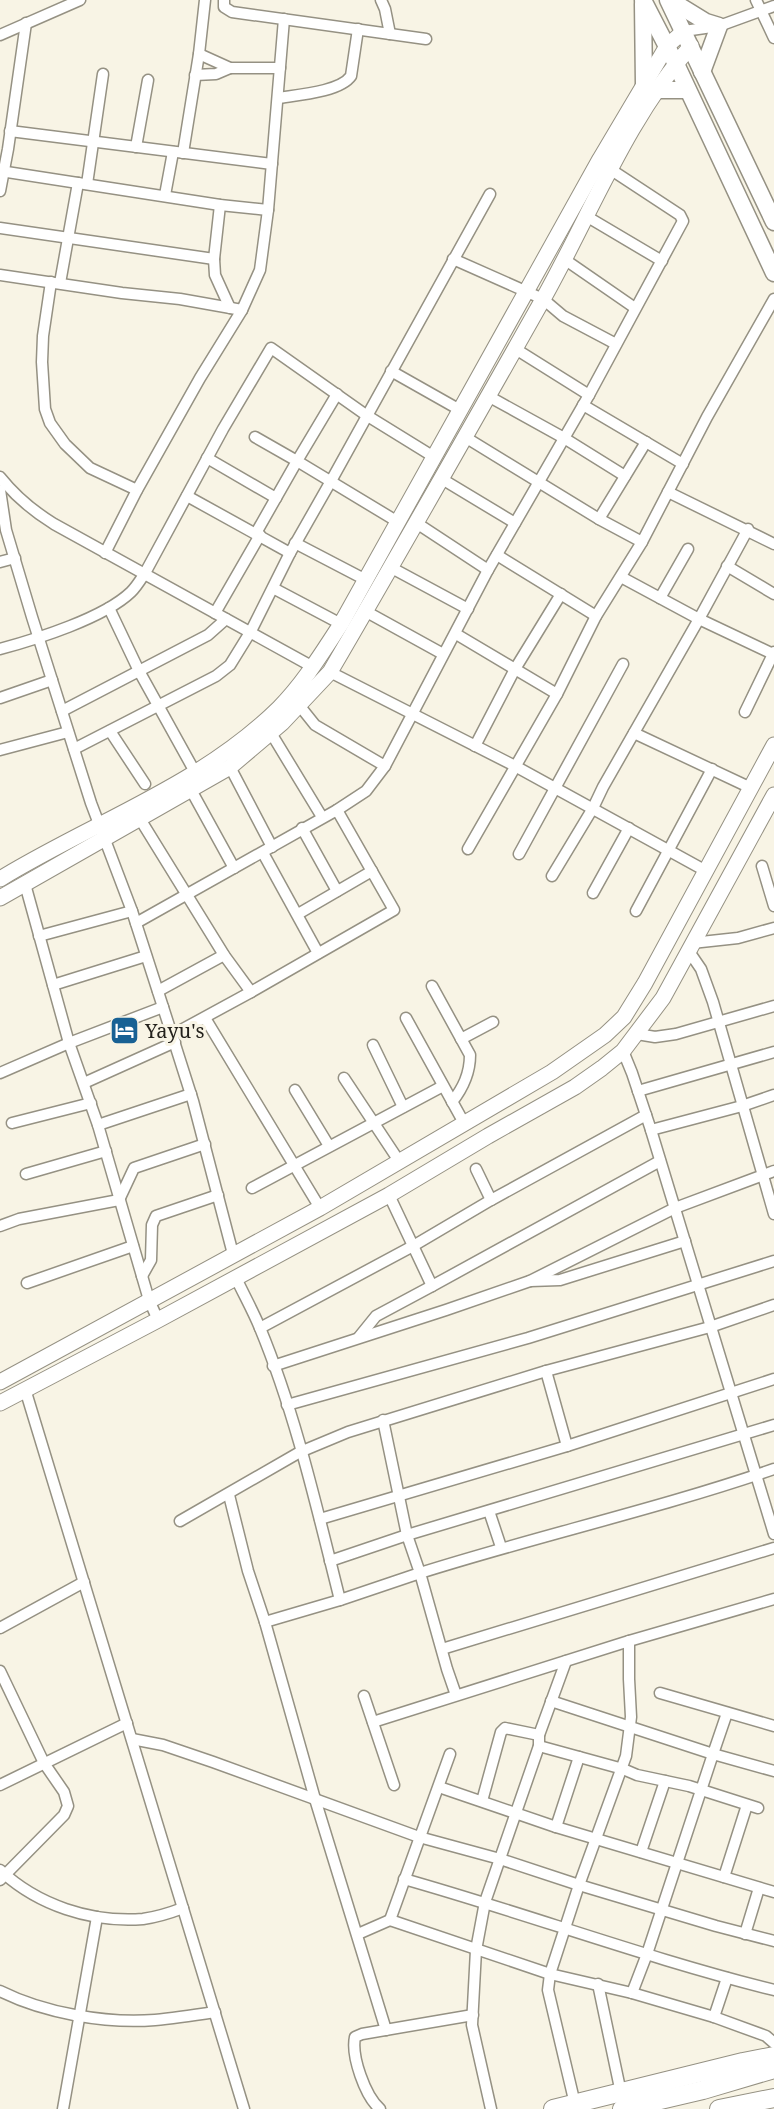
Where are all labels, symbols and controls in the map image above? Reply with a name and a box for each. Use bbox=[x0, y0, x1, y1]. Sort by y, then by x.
hotel icon: Yayu's bbox=[108, 1015, 140, 1047]
place label: Yayu's bbox=[144, 1017, 205, 1044]

